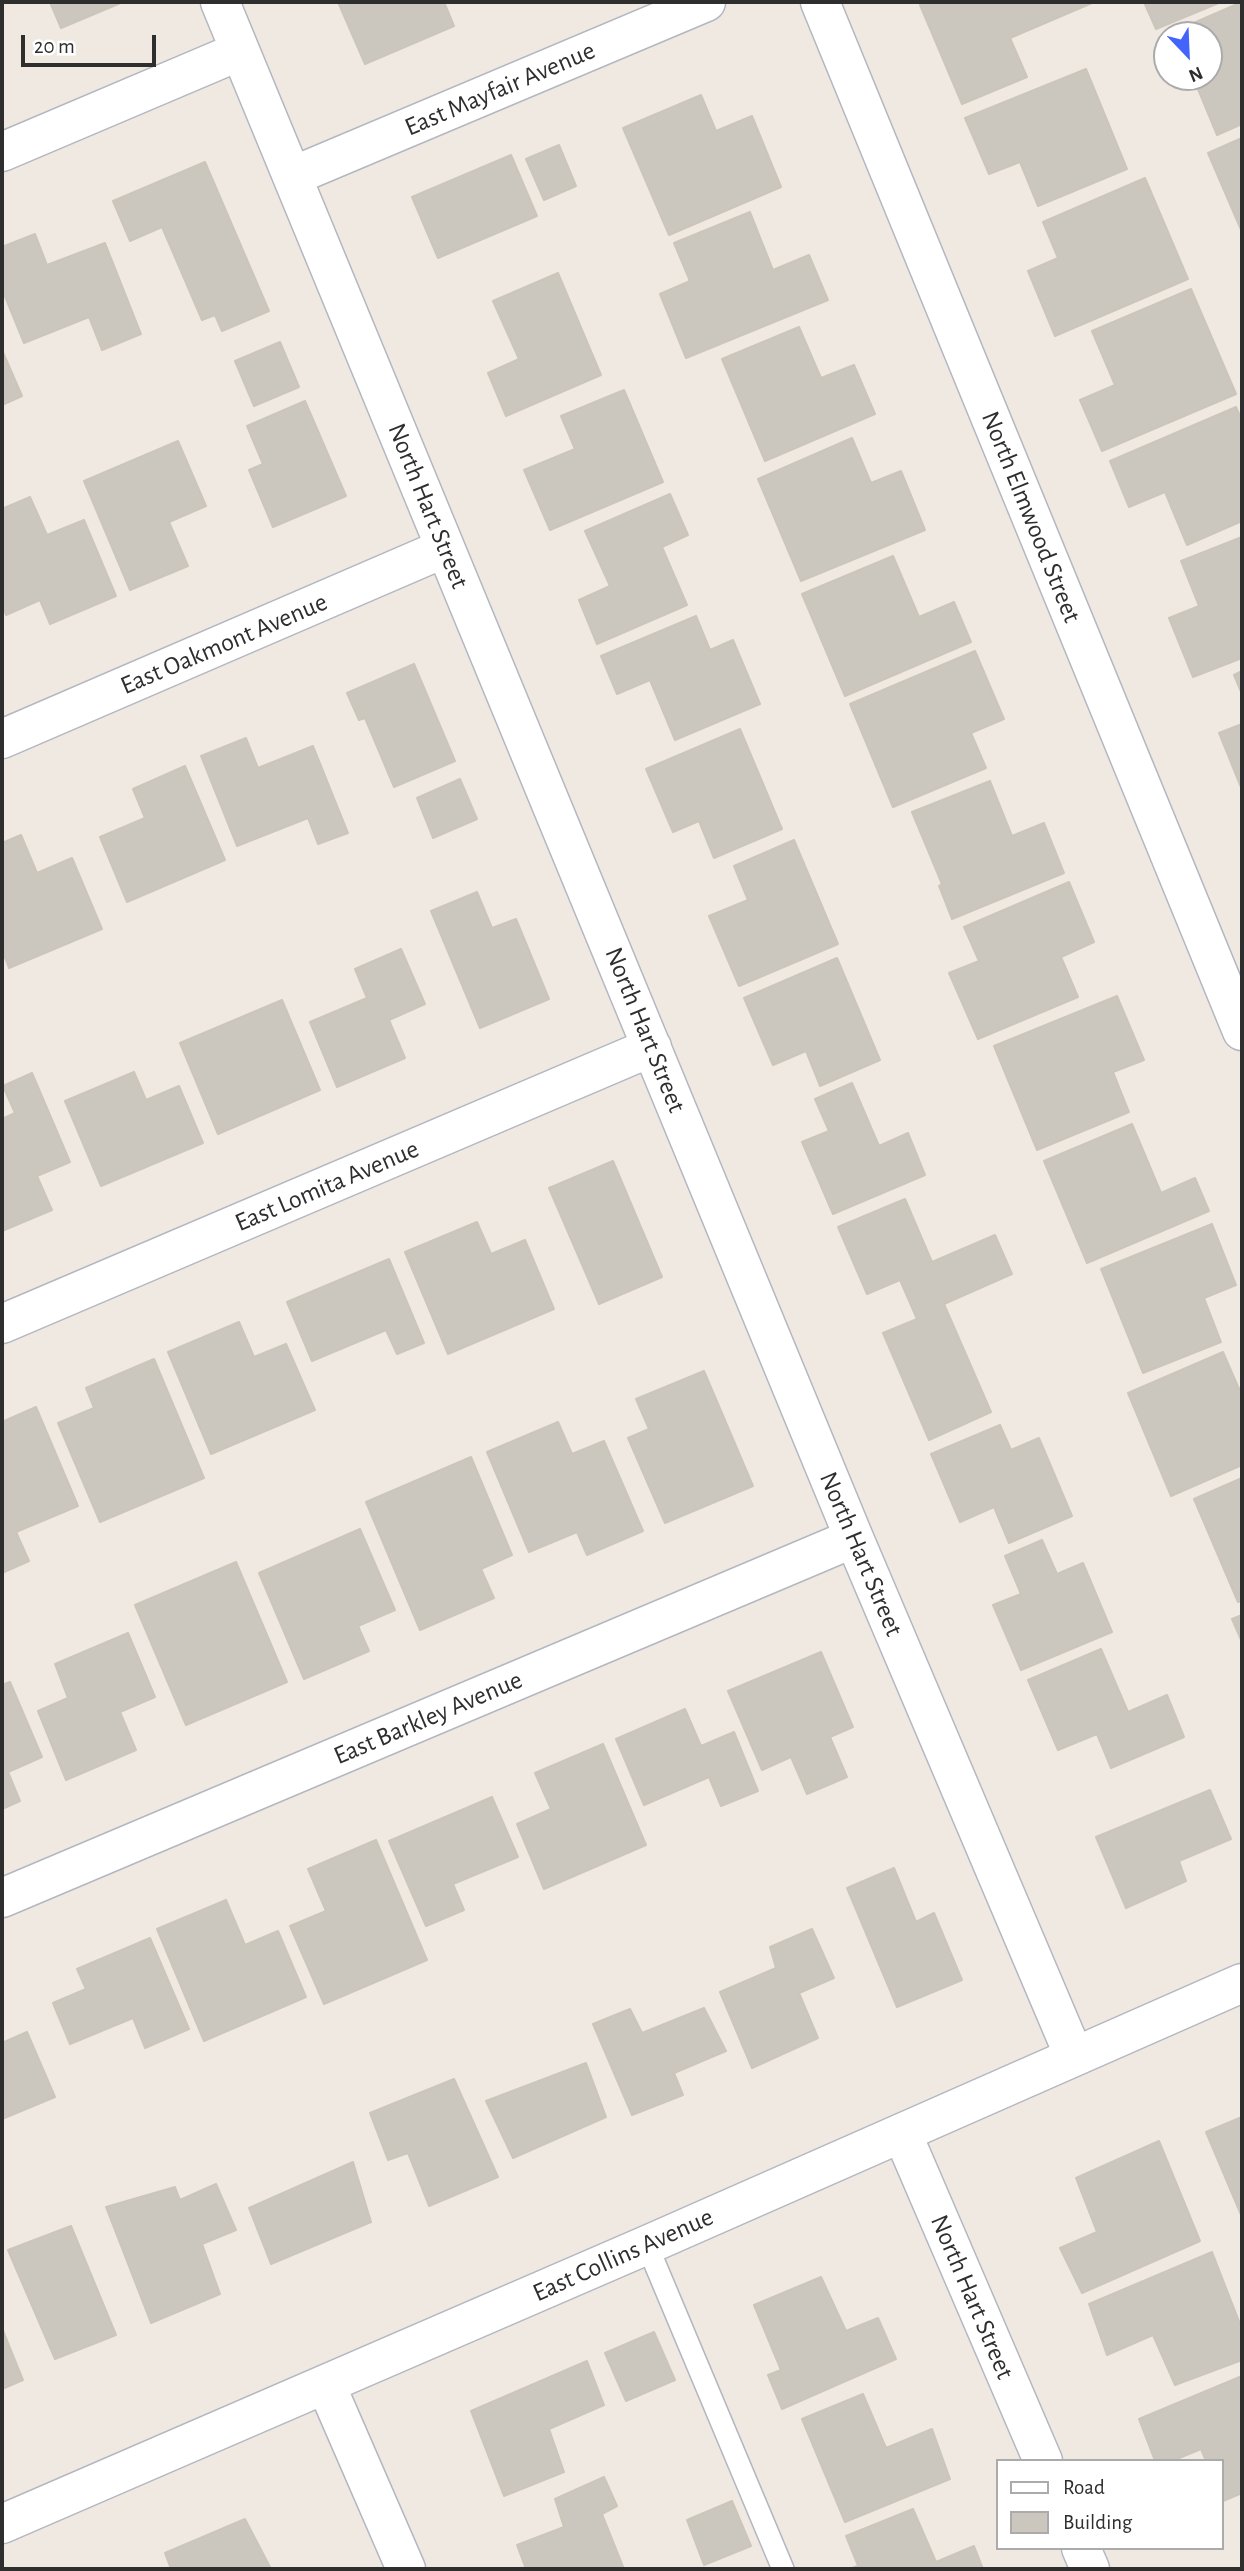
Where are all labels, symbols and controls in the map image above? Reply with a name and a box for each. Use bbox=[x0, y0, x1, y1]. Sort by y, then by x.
scale bar bbox=[24, 21, 159, 65]
north arrow bbox=[1153, 21, 1223, 91]
street label: East Mayfair Avenue bbox=[400, 35, 600, 143]
text: 20 m bbox=[34, 36, 75, 57]
text: N bbox=[1186, 63, 1205, 85]
street label: North Elmwood Street bbox=[974, 407, 1088, 627]
street label: North Hart Street bbox=[381, 419, 475, 593]
street label: East Oakmont Avenue bbox=[116, 586, 332, 702]
street label: North Hart Street bbox=[598, 943, 692, 1117]
street label: East Lomita Avenue bbox=[230, 1133, 424, 1239]
street label: North Hart Street bbox=[812, 1467, 910, 1641]
street label: East Barkley Avenue bbox=[329, 1664, 527, 1772]
street label: East Collins Avenue bbox=[528, 2201, 718, 2309]
street label: North Hart Street bbox=[923, 2210, 1021, 2384]
legend bbox=[996, 2459, 1223, 2550]
text: Road bbox=[1063, 2477, 1105, 2498]
text: Building bbox=[1063, 2512, 1132, 2533]

